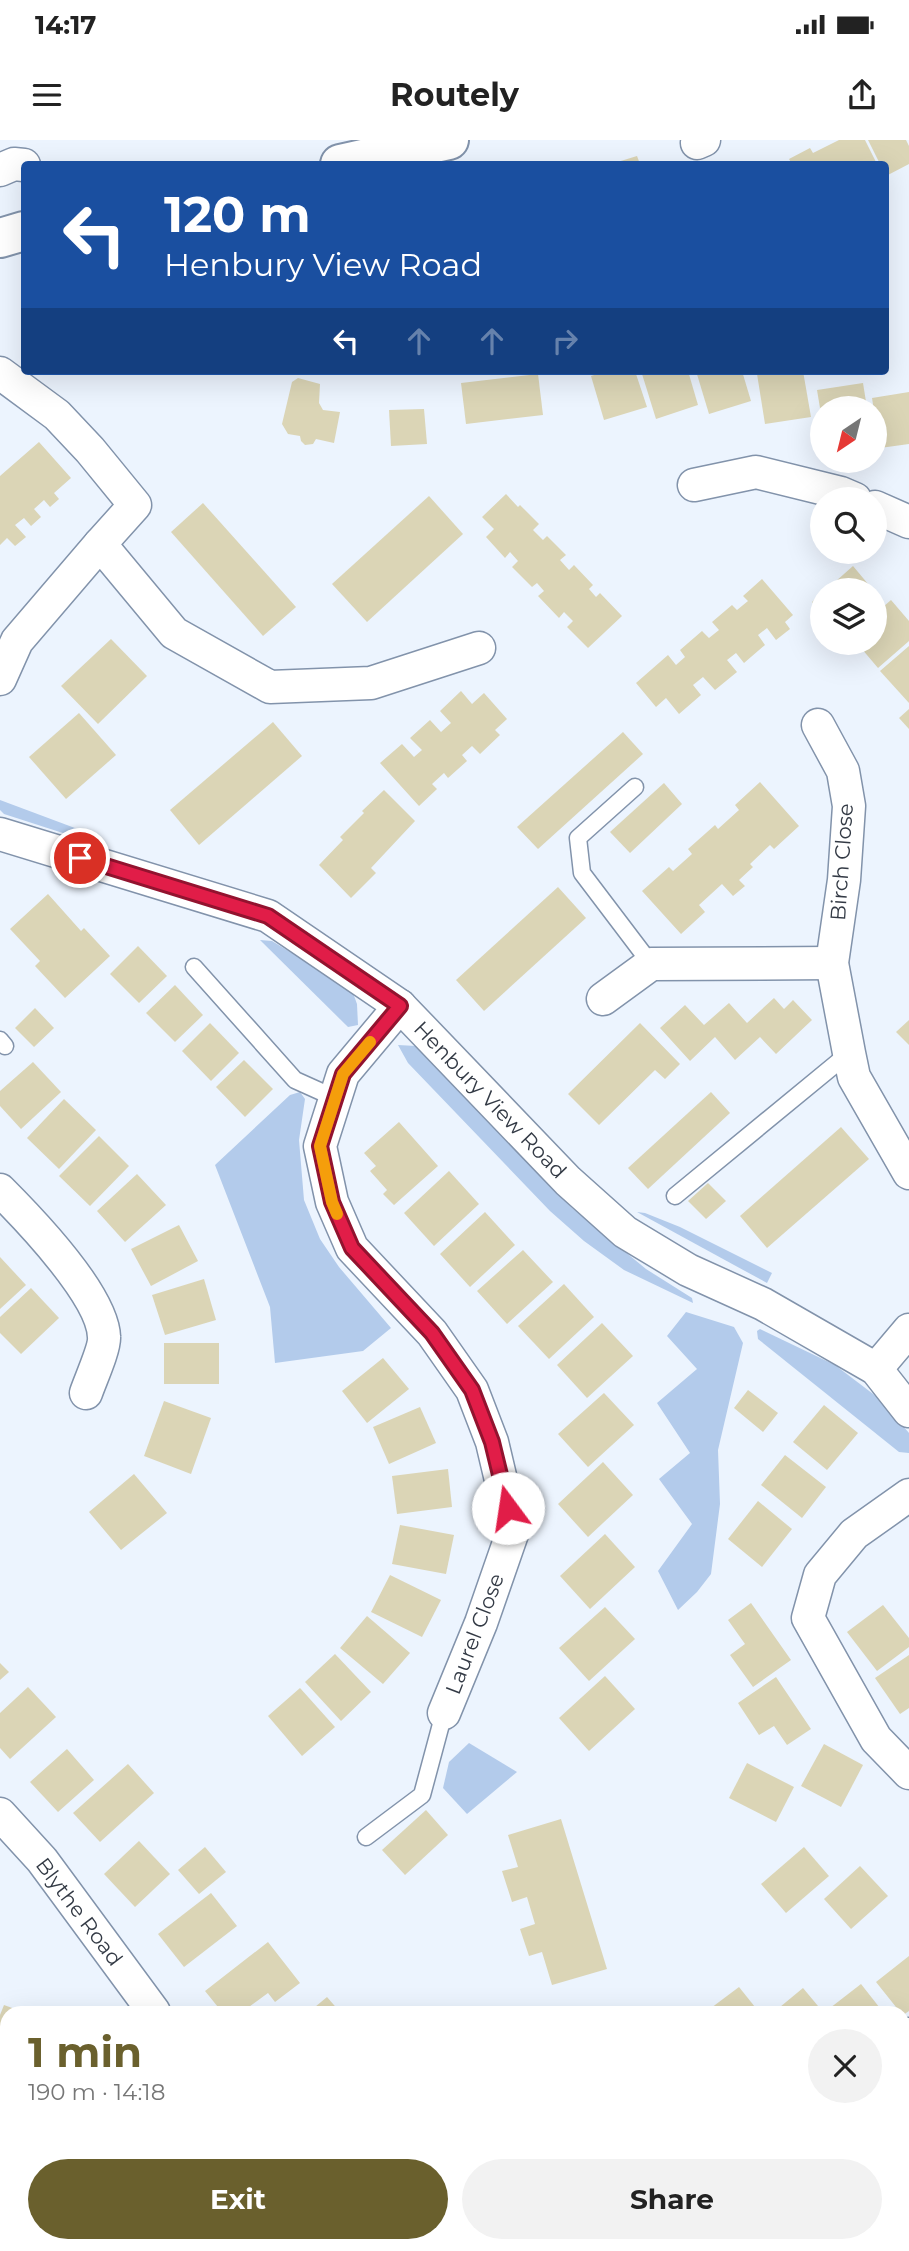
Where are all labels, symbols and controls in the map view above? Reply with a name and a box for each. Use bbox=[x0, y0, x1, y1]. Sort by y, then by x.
text: 14:17 bbox=[35, 9, 96, 41]
text: Routely bbox=[390, 75, 519, 114]
icon: menu bbox=[28, 76, 66, 114]
icon: share bbox=[843, 76, 881, 114]
text: 120 m bbox=[164, 185, 311, 244]
icon: left bbox=[49, 189, 140, 280]
text: Henbury View Road bbox=[164, 245, 482, 284]
icon: left bbox=[327, 322, 365, 360]
icon: ahead bbox=[400, 322, 438, 360]
icon: ahead bbox=[473, 322, 511, 360]
icon: right bbox=[546, 322, 584, 360]
north arrow bbox=[810, 396, 887, 472]
map controls bbox=[810, 396, 887, 655]
button: search bbox=[810, 487, 887, 564]
button: layers bbox=[810, 578, 887, 655]
street label: Birch Close bbox=[825, 802, 858, 922]
pin bbox=[50, 828, 110, 888]
icon: arrive bbox=[61, 839, 99, 877]
street label: Henbury View Road bbox=[409, 1016, 572, 1183]
position arrow bbox=[471, 1471, 545, 1545]
street label: Laurel Close bbox=[440, 1570, 509, 1698]
street label: Blythe Road bbox=[31, 1853, 128, 1971]
text: 1 min bbox=[28, 2026, 142, 2078]
button: close bbox=[808, 2029, 882, 2103]
text: 190 m · 14:18 bbox=[28, 2078, 165, 2106]
button: Exit bbox=[28, 2159, 448, 2239]
button: Share bbox=[462, 2159, 882, 2239]

